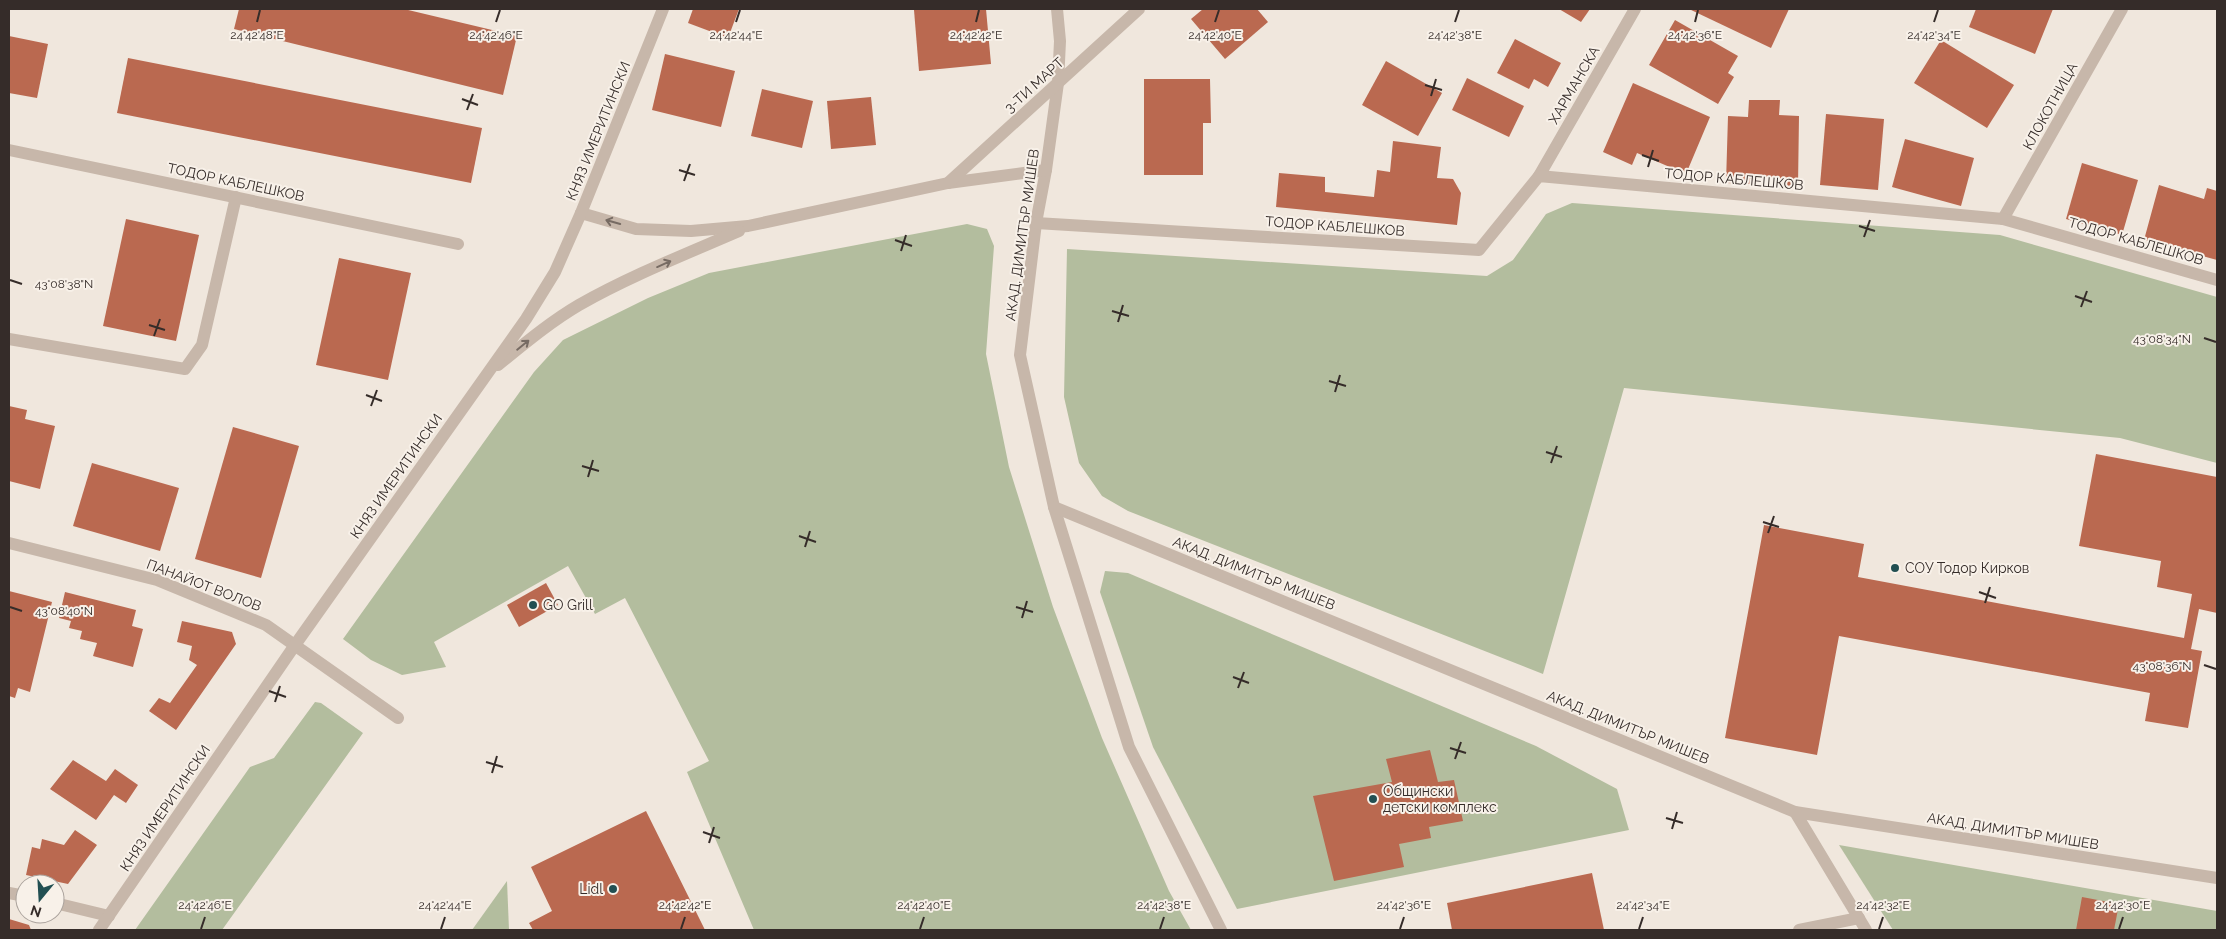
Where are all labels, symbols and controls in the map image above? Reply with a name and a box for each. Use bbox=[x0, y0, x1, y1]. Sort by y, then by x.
text: 24°42'48"E bbox=[230, 28, 284, 42]
text: 24°42'46"E bbox=[469, 28, 523, 42]
text: 24°42'44"E bbox=[710, 28, 762, 42]
text: 24°42'42"E bbox=[950, 28, 1002, 42]
text: 24°42'40"E bbox=[1188, 28, 1242, 42]
text: 24°42'38"E bbox=[1428, 28, 1482, 42]
text: 24°42'36"E bbox=[1668, 28, 1722, 42]
text: 24°42'34"E bbox=[1907, 28, 1961, 42]
street label: ХАРМАНСКА bbox=[1545, 43, 1603, 127]
street label: 3-ТИ МАРТ bbox=[1001, 54, 1067, 116]
street label: КНЯЗ ИМЕРИТИНСКИ bbox=[563, 59, 633, 203]
street label: КЛОКОТНИЦА bbox=[2019, 59, 2081, 152]
street label: АКАД. ДИМИТЪР МИШЕВ bbox=[1002, 148, 1042, 322]
street label: ТОДОР КАБЛЕШКОВ bbox=[166, 160, 306, 204]
street label: ТОДОР КАБЛЕШКОВ bbox=[1664, 165, 1804, 193]
street label: ТОДОР КАБЛЕШКОВ bbox=[1265, 213, 1405, 239]
street label: ТОДОР КАБЛЕШКОВ bbox=[2067, 214, 2205, 268]
one-way arrow bbox=[606, 217, 622, 227]
one-way arrow bbox=[656, 259, 671, 269]
text: 43°08'38"N bbox=[35, 277, 93, 291]
text: 43°08'34"N bbox=[2133, 332, 2191, 346]
one-way arrow bbox=[517, 339, 530, 350]
street label: КНЯЗ ИМЕРИТИНСКИ bbox=[347, 410, 445, 542]
street label: АКАД. ДИМИТЪР МИШЕВ bbox=[1171, 533, 1337, 613]
street label: ПАНАЙОТ ВОЛОВ bbox=[144, 555, 264, 614]
place label: СОУ Тодор Кирков bbox=[1905, 560, 2029, 576]
marker: СОУ Тодор Кирков bbox=[1889, 562, 1901, 574]
place label: GO Grill bbox=[543, 597, 593, 613]
marker: GO Grill bbox=[527, 599, 539, 611]
text: 43°08'40"N bbox=[35, 604, 93, 618]
text: 43°08'36"N bbox=[2133, 659, 2191, 673]
street label: АКАД. ДИМИТЪР МИШЕВ bbox=[1545, 687, 1711, 767]
street label: КНЯЗ ИМЕРИТИНСКИ bbox=[117, 742, 213, 874]
place label: Общински детски комплекс bbox=[1383, 783, 1497, 815]
marker: Общински детски комплекс bbox=[1367, 793, 1379, 805]
street label: АКАД. ДИМИТЪР МИШЕВ bbox=[1926, 810, 2100, 852]
north arrow bbox=[15, 874, 65, 924]
place label: Lidl bbox=[579, 881, 603, 897]
marker: Lidl bbox=[607, 883, 619, 895]
text: 24°42'46"E bbox=[178, 898, 232, 912]
text: 24°42'44"E bbox=[419, 898, 471, 912]
text: 24°42'42"E bbox=[659, 898, 711, 912]
text: 24°42'40"E bbox=[897, 898, 951, 912]
text: 24°42'38"E bbox=[1137, 898, 1191, 912]
text: 24°42'36"E bbox=[1377, 898, 1431, 912]
text: 24°42'34"E bbox=[1616, 898, 1670, 912]
text: 24°42'32"E bbox=[1856, 898, 1910, 912]
text: 24°42'30"E bbox=[2096, 898, 2150, 912]
text: N bbox=[28, 902, 44, 921]

